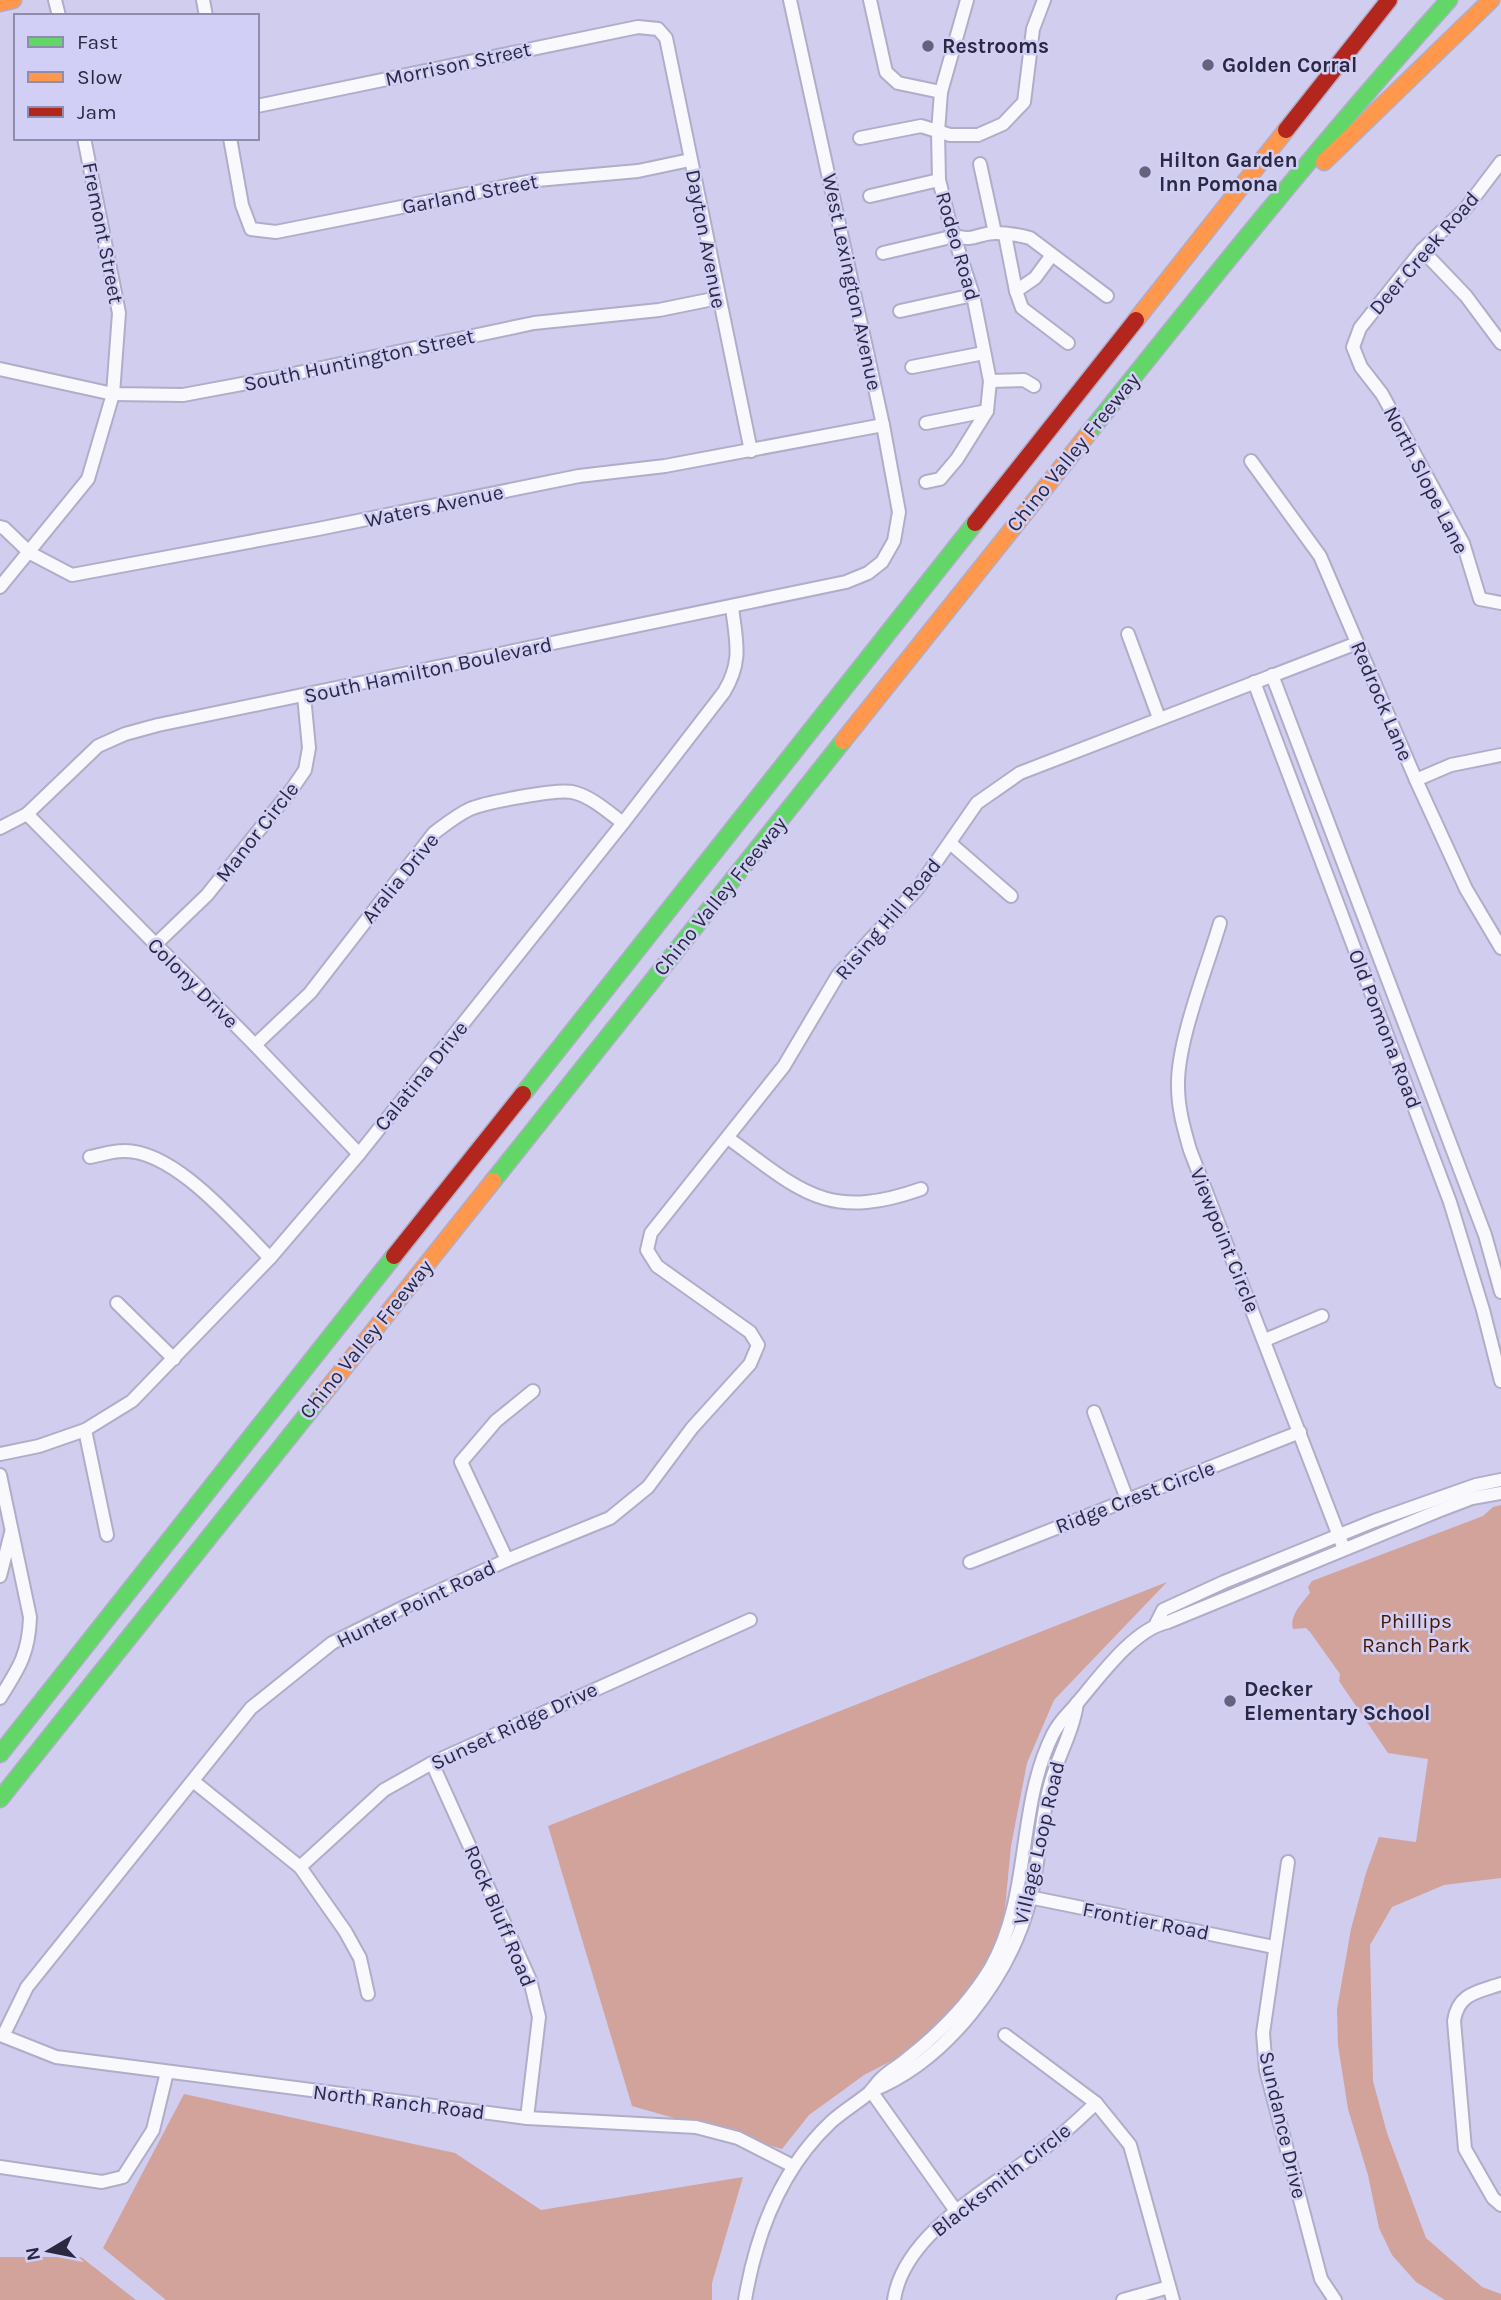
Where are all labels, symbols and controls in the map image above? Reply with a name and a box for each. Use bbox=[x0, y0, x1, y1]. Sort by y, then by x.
legend bbox=[14, 14, 259, 140]
text: Fast bbox=[77, 30, 118, 54]
place label: Restrooms bbox=[942, 34, 1049, 58]
street label: Morrison Street bbox=[383, 37, 533, 91]
marker: Restrooms bbox=[920, 38, 936, 54]
place label: Golden Corral bbox=[1222, 53, 1357, 77]
marker: Golden Corral bbox=[1200, 57, 1216, 73]
text: Slow bbox=[77, 65, 122, 89]
text: Jam bbox=[77, 100, 117, 124]
place label: Hilton Garden Inn Pomona bbox=[1159, 148, 1298, 196]
street label: Fremont Street bbox=[78, 160, 129, 306]
marker: Hilton Garden Inn Pomona bbox=[1137, 164, 1153, 180]
street label: Dayton Avenue bbox=[681, 167, 731, 311]
street label: Garland Street bbox=[400, 169, 540, 219]
street label: West Lexington Avenue bbox=[817, 171, 887, 393]
street label: Deer Creek Road bbox=[1364, 187, 1484, 319]
street label: Rodeo Road bbox=[931, 189, 985, 303]
street label: South Huntington Street bbox=[241, 324, 477, 396]
street label: Chino Valley Freeway bbox=[1001, 367, 1145, 536]
street label: North Slope Lane bbox=[1379, 402, 1473, 558]
street label: Waters Avenue bbox=[363, 480, 505, 532]
street label: South Hamilton Boulevard bbox=[302, 632, 554, 708]
street label: Redrock Lane bbox=[1346, 638, 1418, 764]
street label: Manor Circle bbox=[211, 777, 303, 887]
street label: Chino Valley Freeway bbox=[648, 811, 792, 980]
street label: Aralia Drive bbox=[356, 828, 444, 928]
street label: Rising Hill Road bbox=[830, 853, 946, 985]
street label: Colony Drive bbox=[143, 933, 243, 1033]
street label: Old Pomona Road bbox=[1344, 946, 1426, 1112]
street label: Calatina Drive bbox=[369, 1016, 473, 1136]
street label: Viewpoint Circle bbox=[1185, 1164, 1265, 1316]
street label: Chino Valley Freeway bbox=[294, 1254, 438, 1423]
street label: Ridge Crest Circle bbox=[1052, 1456, 1218, 1538]
street label: Hunter Point Road bbox=[333, 1555, 499, 1653]
park label: Phillips Ranch Park bbox=[1362, 1609, 1470, 1657]
street label: Sunset Ridge Drive bbox=[427, 1677, 601, 1775]
place label: Decker Elementary School bbox=[1244, 1677, 1430, 1725]
marker: Decker Elementary School bbox=[1222, 1693, 1238, 1709]
street label: Village Loop Road bbox=[1008, 1759, 1070, 1927]
street label: Rock Bluff Road bbox=[459, 1842, 541, 1990]
street label: Frontier Road bbox=[1081, 1897, 1211, 1945]
street label: Sundance Drive bbox=[1254, 2049, 1312, 2201]
street label: North Ranch Road bbox=[312, 2080, 486, 2124]
street label: Blacksmith Circle bbox=[927, 2118, 1075, 2242]
north arrow bbox=[14, 2216, 84, 2286]
text: N bbox=[21, 2245, 45, 2262]

